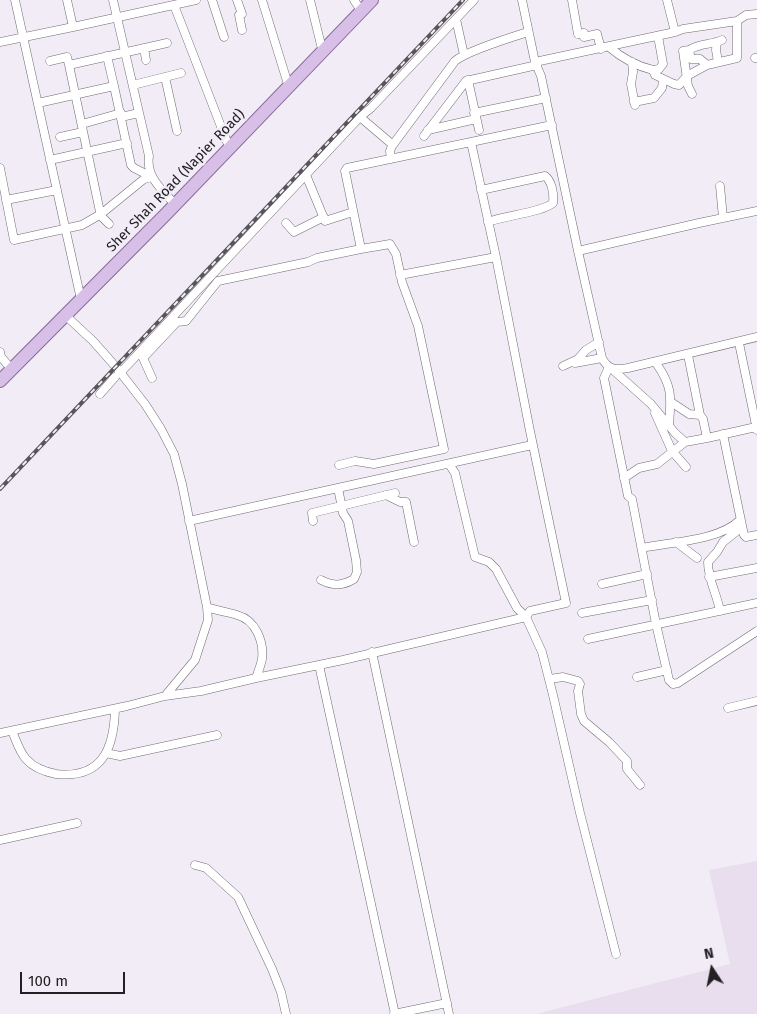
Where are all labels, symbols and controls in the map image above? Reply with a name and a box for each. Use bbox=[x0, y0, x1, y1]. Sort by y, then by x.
street label: Sher Shah Road (Napier Road) bbox=[103, 106, 249, 256]
north arrow bbox=[687, 944, 737, 994]
text: N bbox=[703, 945, 715, 963]
scale bar bbox=[22, 962, 128, 994]
text: 100 m bbox=[28, 972, 68, 990]

